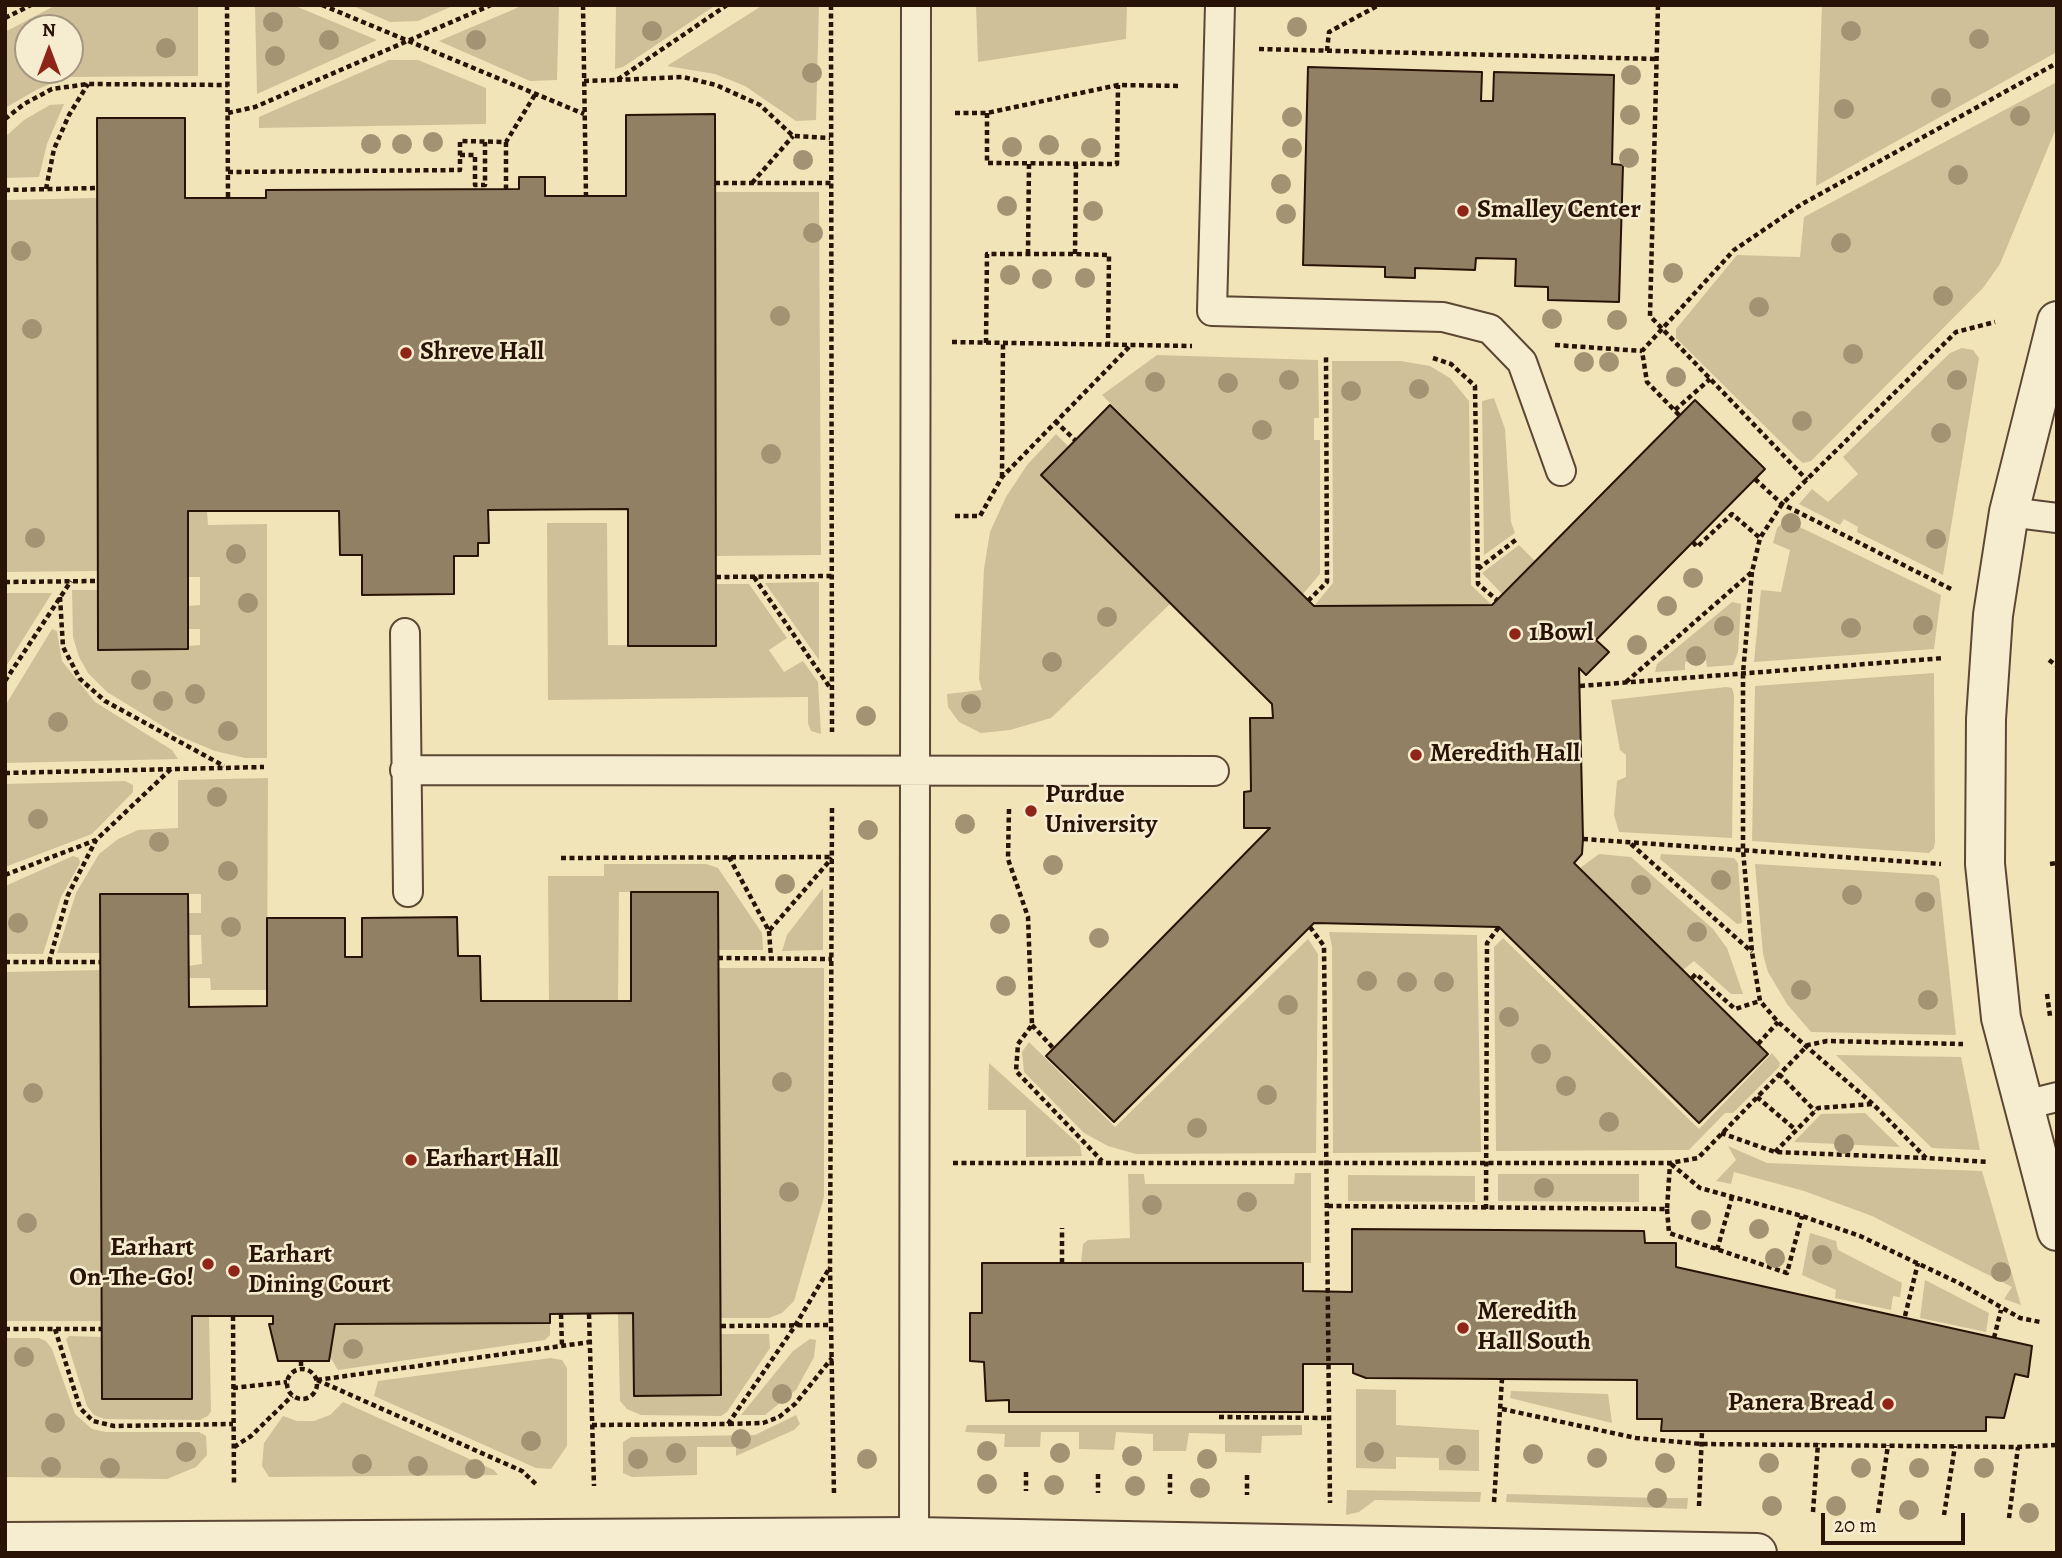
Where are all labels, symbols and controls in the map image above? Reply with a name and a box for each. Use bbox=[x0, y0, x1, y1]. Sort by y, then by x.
north arrow bbox=[14, 14, 84, 84]
text: N bbox=[42, 17, 56, 43]
place label: Smalley Center bbox=[1477, 195, 1641, 227]
marker: Smalley Center bbox=[1455, 203, 1471, 219]
place label: Shreve Hall bbox=[420, 337, 544, 369]
marker: Shreve Hall bbox=[398, 345, 414, 361]
place label: 1Bowl bbox=[1529, 618, 1594, 650]
marker: 1Bowl bbox=[1507, 626, 1523, 642]
place label: Meredith Hall bbox=[1430, 739, 1580, 771]
marker: Meredith Hall bbox=[1408, 747, 1424, 763]
place label: Purdue University bbox=[1045, 780, 1157, 842]
marker: Purdue University bbox=[1023, 803, 1039, 819]
place label: Earhart Hall bbox=[425, 1144, 559, 1176]
marker: Earhart Hall bbox=[403, 1152, 419, 1168]
place label: Earhart On-The-Go! bbox=[69, 1233, 194, 1294]
place label: Earhart Dining Court bbox=[248, 1240, 391, 1302]
marker: Earhart On-The-Go! bbox=[200, 1256, 216, 1272]
marker: Earhart Dining Court bbox=[226, 1263, 242, 1279]
place label: Meredith Hall South bbox=[1477, 1297, 1591, 1358]
marker: Meredith Hall South bbox=[1455, 1320, 1471, 1336]
place label: Panera Bread bbox=[1728, 1388, 1874, 1420]
marker: Panera Bread bbox=[1880, 1396, 1896, 1412]
scale bar bbox=[1824, 1498, 1968, 1542]
text: 20 m bbox=[1834, 1511, 1877, 1539]

